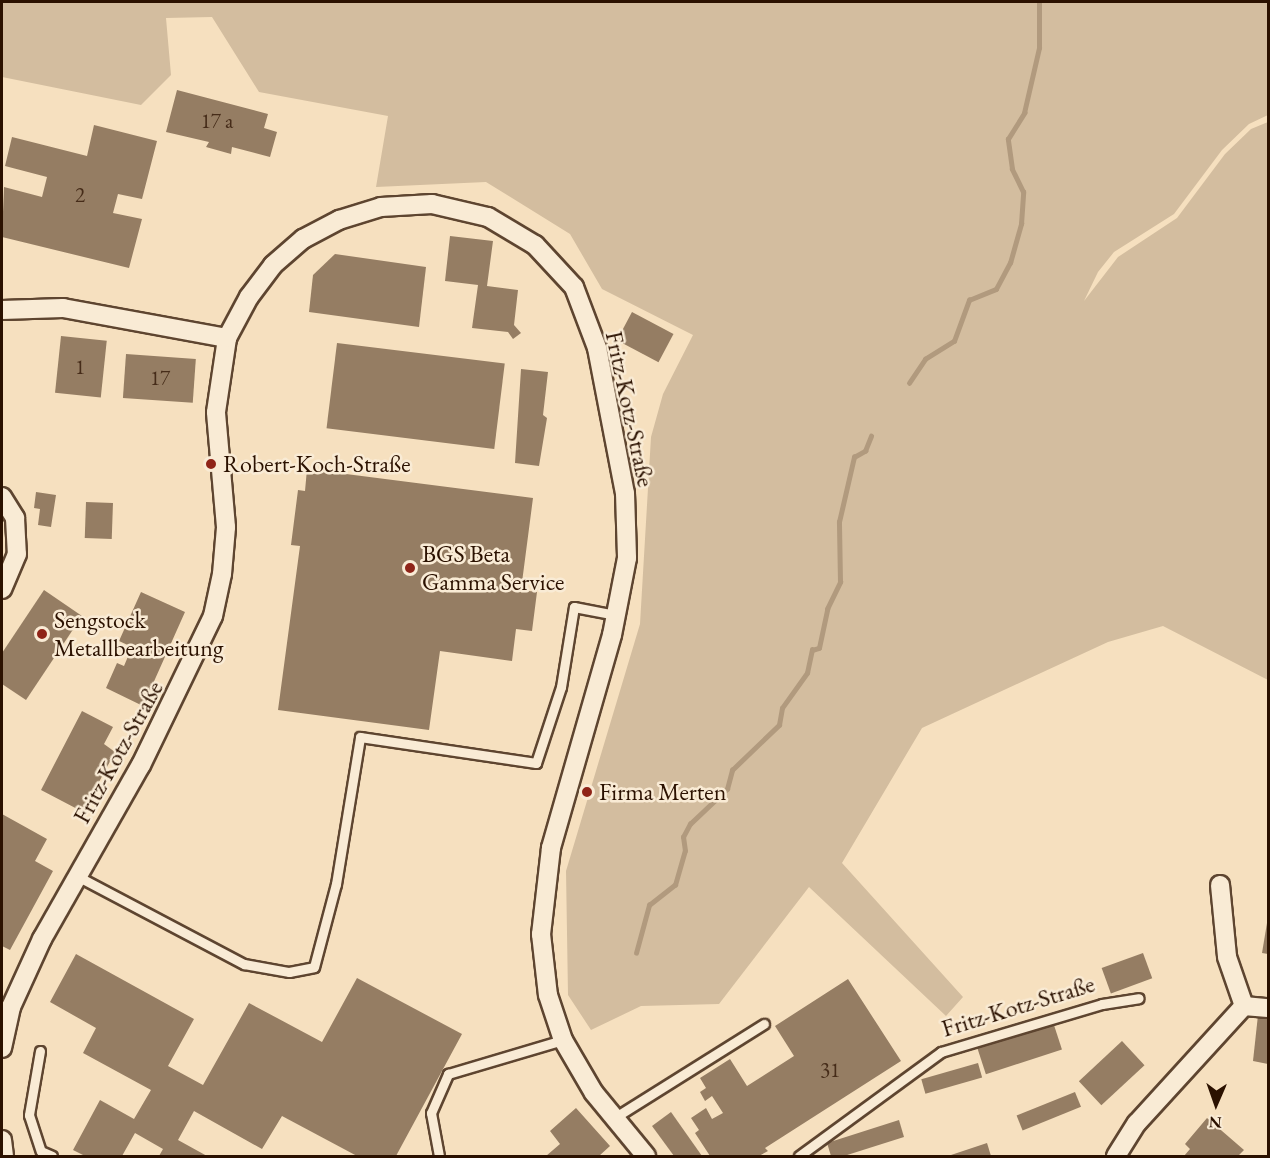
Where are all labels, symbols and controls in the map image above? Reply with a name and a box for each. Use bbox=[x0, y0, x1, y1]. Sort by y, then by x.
house number: 17 a bbox=[201, 108, 233, 134]
house number: 2 bbox=[75, 182, 85, 208]
street label: Fritz-Kotz-Straße bbox=[599, 329, 661, 489]
house number: 1 bbox=[75, 354, 85, 380]
house number: 17 bbox=[150, 365, 170, 391]
place label: Robert-Koch-Straße bbox=[223, 450, 411, 478]
marker: Robert-Koch-Straße bbox=[204, 457, 218, 471]
place label: BGS Beta Gamma Service bbox=[422, 540, 564, 596]
marker: BGS Beta Gamma Service bbox=[403, 561, 417, 575]
place label: Sengstock Metallbearbeitung bbox=[54, 606, 223, 662]
marker: Sengstock Metallbearbeitung bbox=[35, 627, 49, 641]
street label: Fritz-Kotz-Straße bbox=[67, 676, 169, 828]
place label: Firma Merten bbox=[599, 778, 726, 806]
marker: Firma Merten bbox=[580, 785, 594, 799]
street label: Fritz-Kotz-Straße bbox=[938, 969, 1098, 1043]
house number: 31 bbox=[820, 1057, 840, 1083]
north arrow bbox=[1186, 1074, 1246, 1134]
text: N bbox=[1209, 1112, 1222, 1133]

